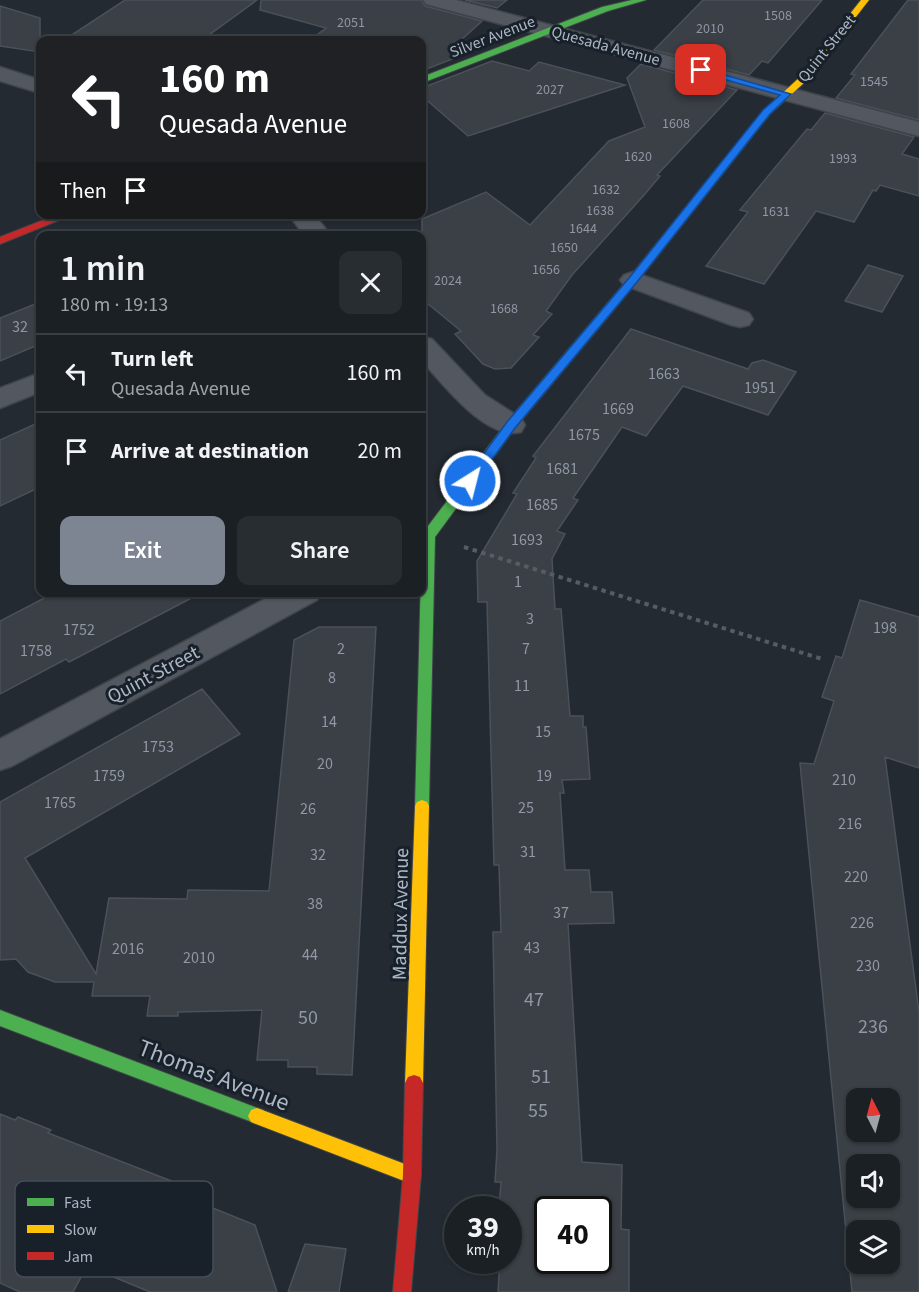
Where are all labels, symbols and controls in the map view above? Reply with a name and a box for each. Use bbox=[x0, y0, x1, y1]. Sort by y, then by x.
house number: 1508 bbox=[764, 6, 792, 26]
street label: Quint Street bbox=[793, 10, 861, 87]
street label: Silver Avenue bbox=[446, 11, 538, 63]
house number: 2051 bbox=[337, 13, 365, 33]
house number: 2010 bbox=[696, 19, 724, 39]
street label: Quesada Avenue bbox=[549, 21, 662, 71]
pin bbox=[675, 44, 726, 95]
text: 160 m bbox=[159, 49, 270, 109]
icon: arrive bbox=[684, 53, 717, 86]
icon: left bbox=[60, 60, 138, 138]
house number: 1545 bbox=[860, 72, 888, 92]
house number: 2027 bbox=[536, 80, 564, 100]
text: Quesada Avenue bbox=[159, 105, 347, 144]
house number: 1608 bbox=[662, 114, 690, 134]
house number: 1620 bbox=[624, 147, 652, 167]
house number: 1993 bbox=[829, 149, 857, 169]
icon: arrive bbox=[119, 174, 152, 207]
text: Then bbox=[60, 175, 107, 207]
house number: 1632 bbox=[592, 180, 620, 200]
house number: 1638 bbox=[586, 201, 614, 221]
house number: 1631 bbox=[762, 202, 790, 222]
house number: 1644 bbox=[569, 219, 597, 239]
house number: 1650 bbox=[550, 238, 578, 258]
text: 1 min bbox=[60, 243, 146, 294]
button: close bbox=[339, 251, 402, 314]
house number: 1656 bbox=[532, 260, 560, 280]
house number: 2024 bbox=[434, 271, 462, 291]
text: 180 m · 19:13 bbox=[60, 291, 168, 319]
house number: 1668 bbox=[490, 299, 518, 319]
house number: 32 bbox=[12, 316, 28, 338]
text: Turn left bbox=[111, 343, 193, 375]
icon: left bbox=[60, 357, 93, 390]
text: 160 m bbox=[347, 357, 402, 389]
house number: 1663 bbox=[648, 363, 680, 385]
text: Quesada Avenue bbox=[111, 375, 250, 403]
house number: 1951 bbox=[744, 377, 776, 399]
house number: 1669 bbox=[602, 398, 634, 420]
house number: 1675 bbox=[568, 424, 600, 446]
icon: arrive bbox=[60, 435, 93, 468]
text: Arrive at destination bbox=[111, 435, 309, 467]
text: 20 m bbox=[357, 435, 402, 467]
position arrow bbox=[438, 449, 502, 513]
house number: 1681 bbox=[546, 458, 578, 480]
house number: 1685 bbox=[526, 494, 558, 516]
button: Exit bbox=[60, 516, 225, 585]
button: Share bbox=[237, 516, 402, 585]
house number: 1693 bbox=[511, 529, 543, 551]
house number: 1 bbox=[514, 571, 522, 593]
house number: 3 bbox=[526, 608, 534, 630]
house number: 198 bbox=[873, 617, 897, 639]
house number: 1752 bbox=[63, 619, 95, 641]
house number: 2 bbox=[337, 638, 345, 660]
house number: 7 bbox=[522, 638, 530, 660]
street label: Quint Street bbox=[102, 639, 205, 711]
house number: 1758 bbox=[20, 640, 52, 662]
house number: 8 bbox=[328, 667, 336, 689]
house number: 11 bbox=[514, 675, 530, 697]
house number: 14 bbox=[321, 711, 337, 733]
house number: 15 bbox=[535, 721, 551, 743]
house number: 1753 bbox=[142, 736, 174, 758]
house number: 20 bbox=[317, 753, 333, 775]
house number: 1759 bbox=[93, 765, 125, 787]
house number: 19 bbox=[536, 765, 552, 787]
house number: 210 bbox=[832, 769, 856, 791]
house number: 1765 bbox=[44, 792, 76, 814]
house number: 25 bbox=[518, 797, 534, 819]
house number: 26 bbox=[300, 798, 316, 820]
house number: 216 bbox=[838, 813, 862, 835]
house number: 31 bbox=[520, 841, 536, 863]
house number: 32 bbox=[310, 844, 326, 866]
street label: Maddux Avenue bbox=[386, 848, 416, 980]
house number: 220 bbox=[844, 866, 868, 888]
house number: 38 bbox=[307, 893, 323, 915]
house number: 37 bbox=[553, 902, 569, 924]
house number: 226 bbox=[850, 912, 874, 934]
house number: 43 bbox=[524, 937, 540, 959]
house number: 2016 bbox=[112, 938, 144, 960]
house number: 44 bbox=[302, 944, 318, 966]
house number: 2010 bbox=[183, 947, 215, 969]
house number: 230 bbox=[856, 955, 880, 977]
house number: 47 bbox=[524, 986, 544, 1014]
house number: 50 bbox=[298, 1004, 318, 1032]
house number: 236 bbox=[858, 1013, 888, 1041]
street label: Thomas Avenue bbox=[133, 1031, 295, 1120]
house number: 51 bbox=[531, 1063, 551, 1091]
north arrow bbox=[846, 1088, 900, 1142]
map controls bbox=[846, 1088, 900, 1274]
house number: 55 bbox=[528, 1097, 548, 1125]
button: sound bbox=[846, 1154, 900, 1208]
legend bbox=[15, 1181, 213, 1277]
text: Fast bbox=[64, 1192, 92, 1214]
speed limit sign: 40 bbox=[534, 1196, 612, 1274]
text: 39 bbox=[467, 1206, 499, 1249]
text: Slow bbox=[64, 1219, 97, 1241]
button: layers bbox=[846, 1220, 900, 1274]
text: km/h bbox=[466, 1240, 500, 1261]
text: Jam bbox=[64, 1246, 93, 1268]

